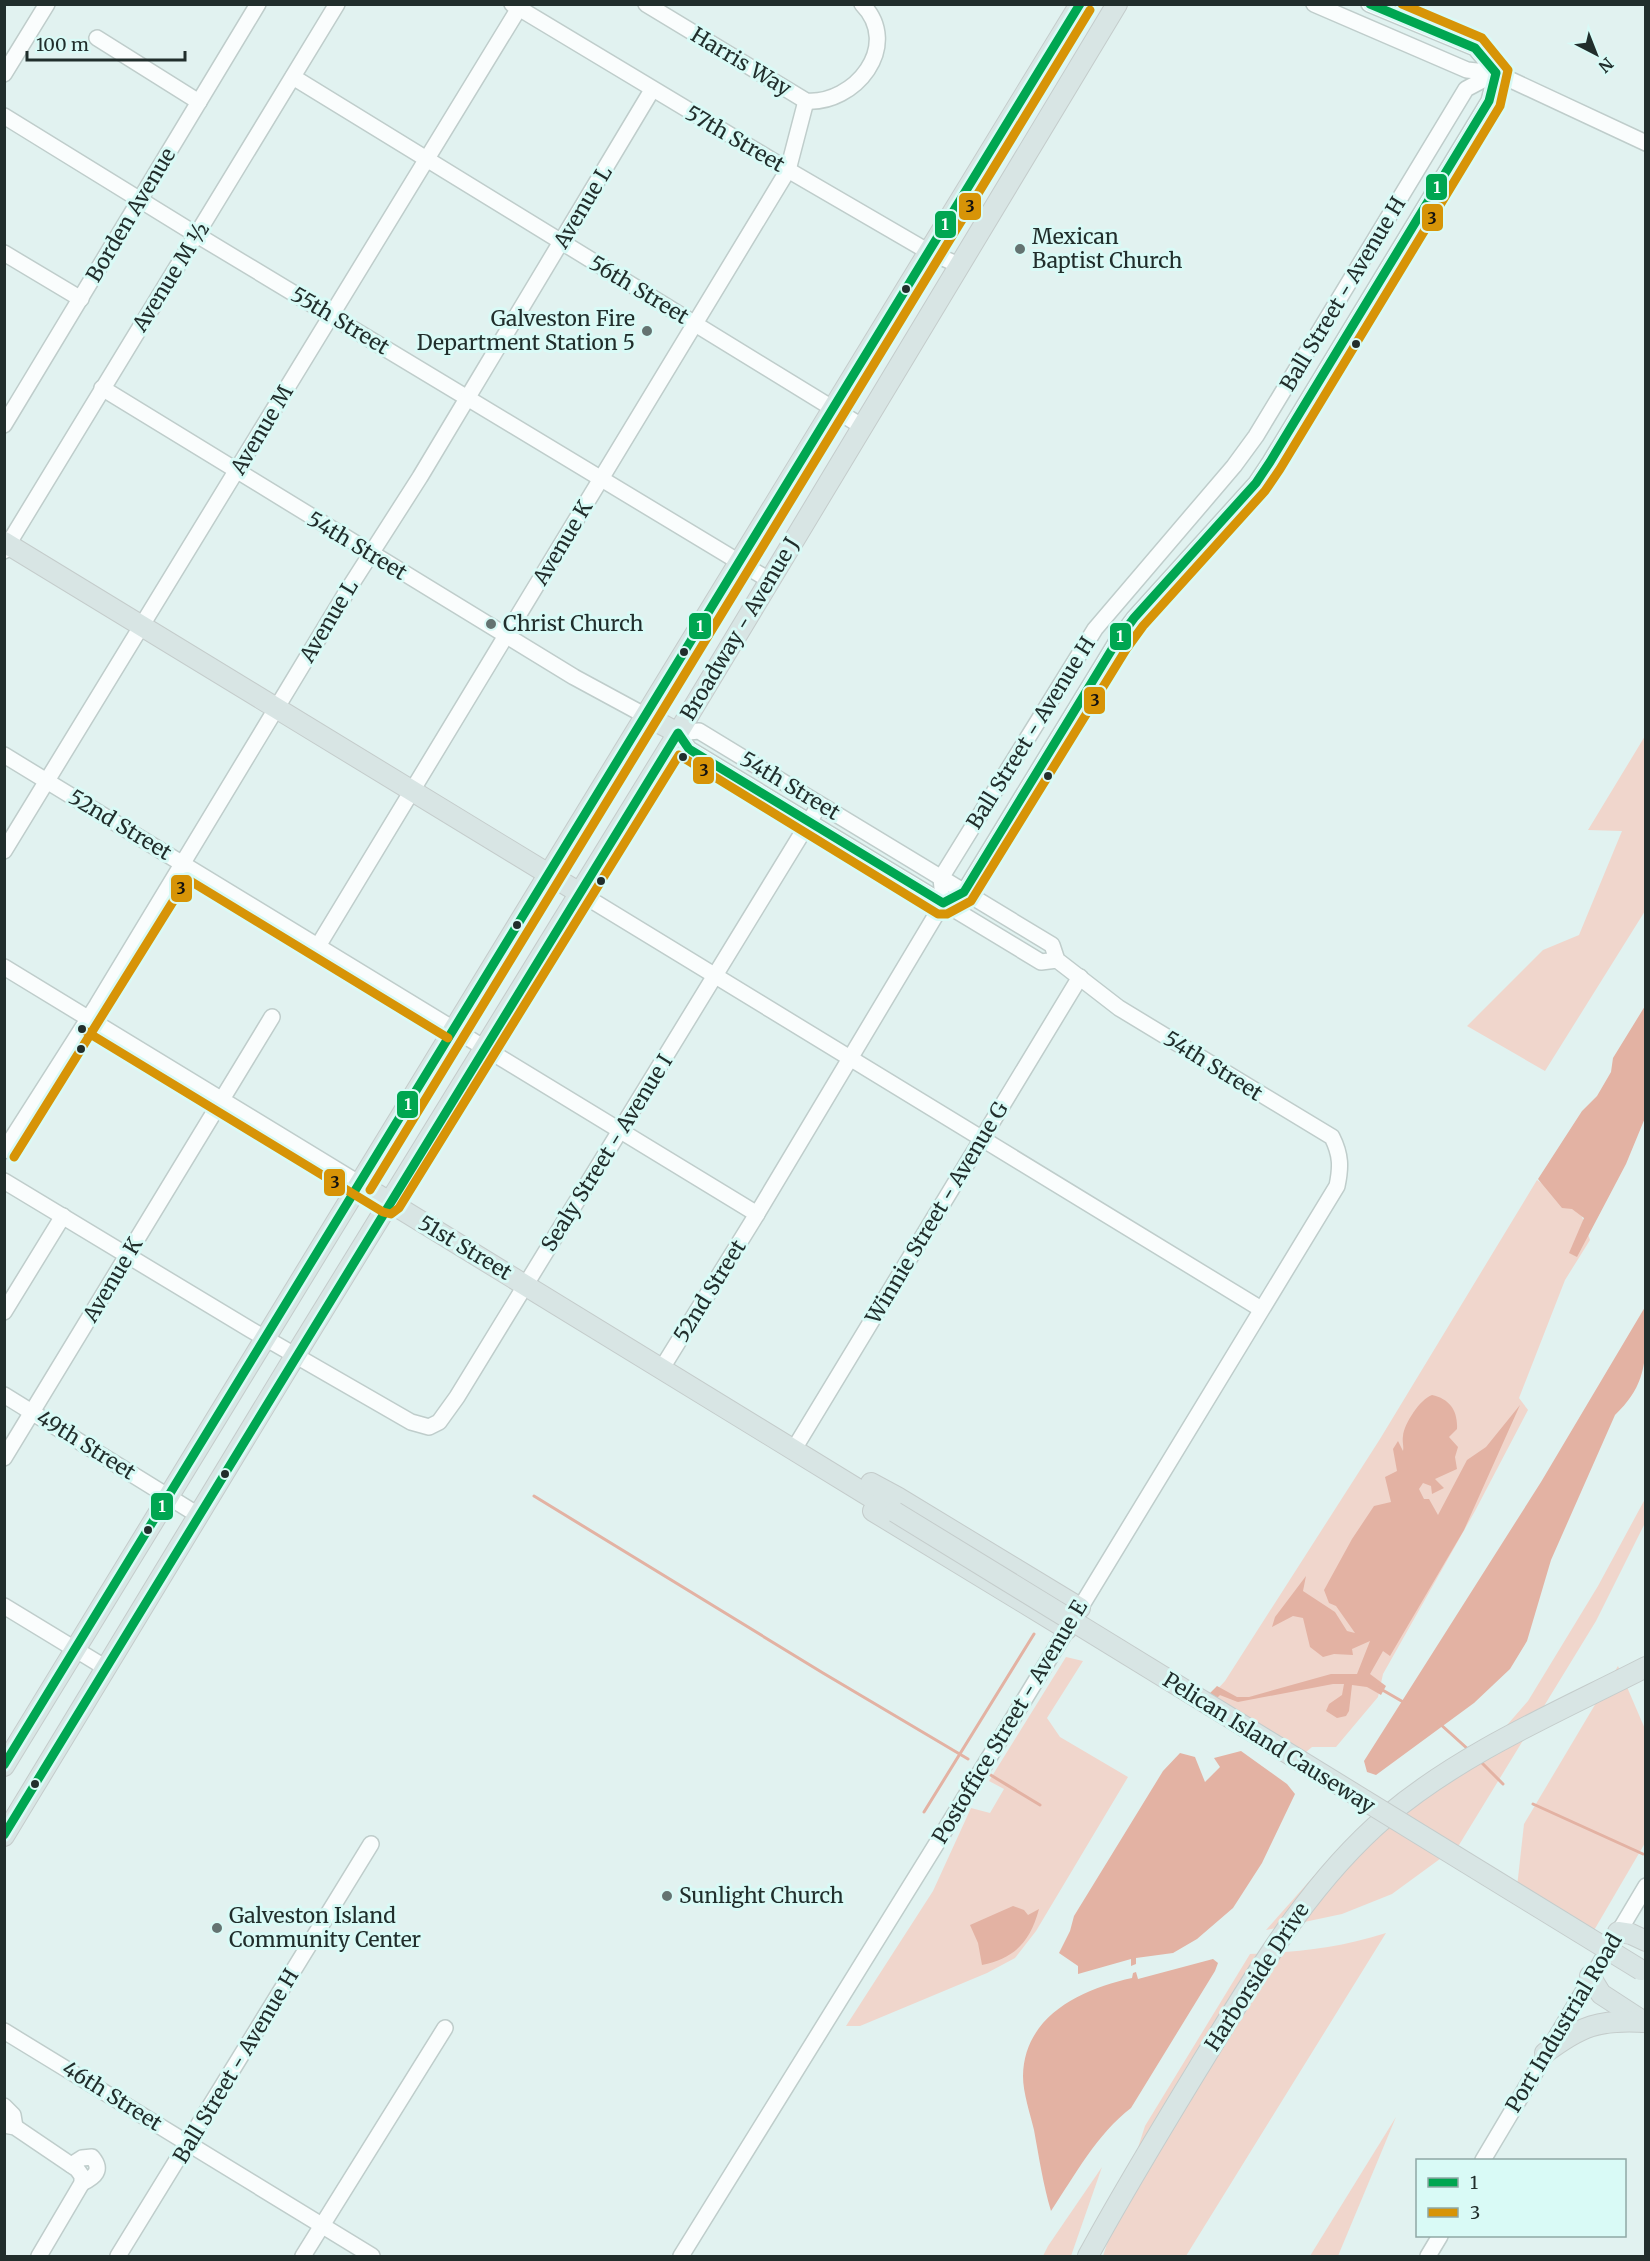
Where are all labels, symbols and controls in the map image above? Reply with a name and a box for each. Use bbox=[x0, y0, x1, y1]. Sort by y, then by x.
street label: Harris Way bbox=[686, 21, 797, 102]
scale bar bbox=[27, 24, 184, 62]
north arrow bbox=[1566, 24, 1626, 84]
text: 100 m bbox=[36, 33, 89, 56]
text: N bbox=[1594, 53, 1617, 77]
street label: 57th Street bbox=[681, 99, 790, 178]
street label: Borden Avenue bbox=[80, 143, 181, 287]
street label: Avenue L bbox=[547, 160, 618, 254]
line badge: 1 bbox=[1425, 173, 1448, 201]
text: 1 bbox=[1433, 177, 1441, 197]
line badge: 3 bbox=[958, 192, 982, 221]
street label: Ball Street - Avenue H bbox=[1274, 192, 1411, 396]
text: 3 bbox=[965, 196, 975, 216]
line badge: 3 bbox=[1421, 203, 1444, 232]
text: 3 bbox=[1427, 208, 1437, 228]
line badge: 1 bbox=[934, 210, 957, 239]
text: 1 bbox=[941, 214, 949, 234]
street label: Avenue M ½ bbox=[126, 217, 215, 337]
place label: Mexican Baptist Church bbox=[1032, 223, 1182, 274]
marker: Mexican Baptist Church bbox=[1013, 242, 1027, 256]
street label: 56th Street bbox=[585, 249, 694, 330]
street label: 55th Street bbox=[286, 281, 394, 360]
unlabelled marker bbox=[900, 283, 912, 295]
place label: Galveston Fire Department Station 5 bbox=[417, 305, 635, 356]
marker: Galveston Fire Department Station 5 bbox=[640, 324, 654, 338]
unlabelled marker bbox=[1350, 338, 1362, 350]
street label: Avenue M bbox=[224, 380, 299, 480]
street label: Avenue K bbox=[526, 495, 599, 591]
street label: 54th Street bbox=[303, 505, 412, 586]
street label: Broadway - Avenue J bbox=[674, 532, 805, 725]
street label: Avenue L bbox=[293, 574, 364, 668]
place label: Christ Church bbox=[503, 610, 643, 637]
line badge: 1 bbox=[688, 612, 712, 640]
text: 1 bbox=[696, 616, 704, 636]
marker: Christ Church bbox=[484, 617, 498, 631]
line badge: 1 bbox=[1109, 622, 1132, 651]
text: 1 bbox=[1116, 626, 1124, 646]
street label: Ball Street - Avenue H bbox=[960, 631, 1101, 834]
unlabelled marker bbox=[678, 646, 690, 658]
line badge: 3 bbox=[1083, 686, 1106, 715]
text: 3 bbox=[1090, 690, 1100, 710]
street label: 54th Street bbox=[736, 745, 845, 826]
unlabelled marker bbox=[677, 751, 689, 763]
line badge: 3 bbox=[692, 756, 715, 785]
text: 3 bbox=[699, 760, 709, 780]
unlabelled marker bbox=[1042, 770, 1054, 782]
street label: 52nd Street bbox=[64, 783, 177, 866]
line badge: 3 bbox=[170, 874, 193, 903]
unlabelled marker bbox=[595, 875, 607, 887]
text: 3 bbox=[176, 878, 186, 898]
unlabelled marker bbox=[511, 919, 523, 931]
unlabelled marker bbox=[76, 1023, 88, 1035]
street label: 54th Street bbox=[1159, 1025, 1268, 1107]
unlabelled marker bbox=[75, 1043, 87, 1055]
street label: Sealy Street - Avenue I bbox=[535, 1049, 678, 1256]
line badge: 1 bbox=[396, 1090, 419, 1119]
text: 1 bbox=[404, 1094, 412, 1114]
street label: Winnie Street - Avenue G bbox=[859, 1097, 1014, 1330]
line badge: 3 bbox=[323, 1168, 346, 1197]
text: 3 bbox=[330, 1172, 340, 1192]
street label: 51st Street bbox=[414, 1209, 517, 1286]
street label: Avenue K bbox=[76, 1232, 149, 1328]
street label: 52nd Street bbox=[668, 1235, 752, 1347]
street label: 49th Street bbox=[32, 1404, 141, 1486]
unlabelled marker bbox=[219, 1468, 231, 1480]
line badge: 1 bbox=[150, 1492, 174, 1521]
text: 1 bbox=[158, 1496, 166, 1516]
unlabelled marker bbox=[142, 1524, 154, 1536]
street label: Postoffice Street - Avenue E bbox=[926, 1595, 1093, 1848]
street label: Pelican Island Causeway bbox=[1158, 1666, 1381, 1819]
unlabelled marker bbox=[29, 1778, 41, 1790]
place label: Sunlight Church bbox=[679, 1882, 844, 1909]
marker: Sunlight Church bbox=[660, 1889, 674, 1903]
street label: Harborside Drive bbox=[1199, 1897, 1315, 2056]
place label: Galveston Island Community Center bbox=[229, 1902, 421, 1953]
marker: Galveston Island Community Center bbox=[210, 1921, 224, 1935]
street label: Port Industrial Road bbox=[1500, 1928, 1628, 2117]
street label: Ball Street - Avenue H bbox=[167, 1964, 304, 2168]
street label: 46th Street bbox=[58, 2054, 167, 2137]
legend bbox=[1416, 2159, 1626, 2237]
text: 1 bbox=[1470, 2171, 1478, 2194]
text: 3 bbox=[1470, 2201, 1480, 2224]

